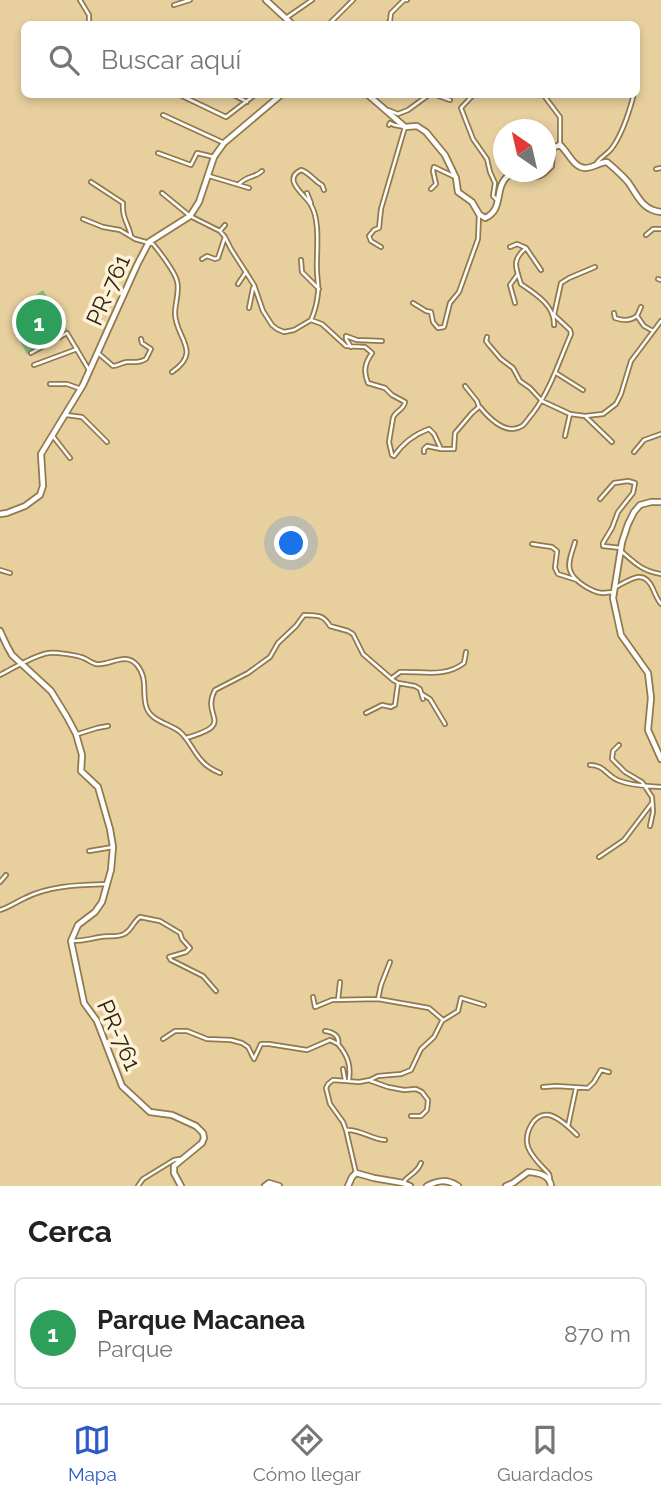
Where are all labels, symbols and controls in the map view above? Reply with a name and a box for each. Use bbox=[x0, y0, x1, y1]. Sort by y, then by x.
search box bbox=[21, 21, 640, 98]
icon: search bbox=[45, 41, 83, 79]
text: Buscar aquí bbox=[101, 45, 241, 75]
north arrow bbox=[493, 119, 556, 182]
street label: PR-761 bbox=[80, 250, 135, 329]
pin: 1 bbox=[16, 296, 62, 348]
your location bbox=[274, 526, 308, 560]
street label: PR-761 bbox=[92, 995, 147, 1074]
text: Cerca bbox=[28, 1214, 112, 1249]
text: Parque Macanea bbox=[97, 1305, 305, 1335]
text: 1 bbox=[47, 1320, 59, 1347]
text: 870 m bbox=[564, 1320, 631, 1347]
text: Parque bbox=[97, 1335, 173, 1362]
tab: Mapa bbox=[68, 1421, 117, 1485]
tab: Cómo llegar bbox=[253, 1421, 361, 1485]
tab: Guardados bbox=[497, 1421, 593, 1485]

